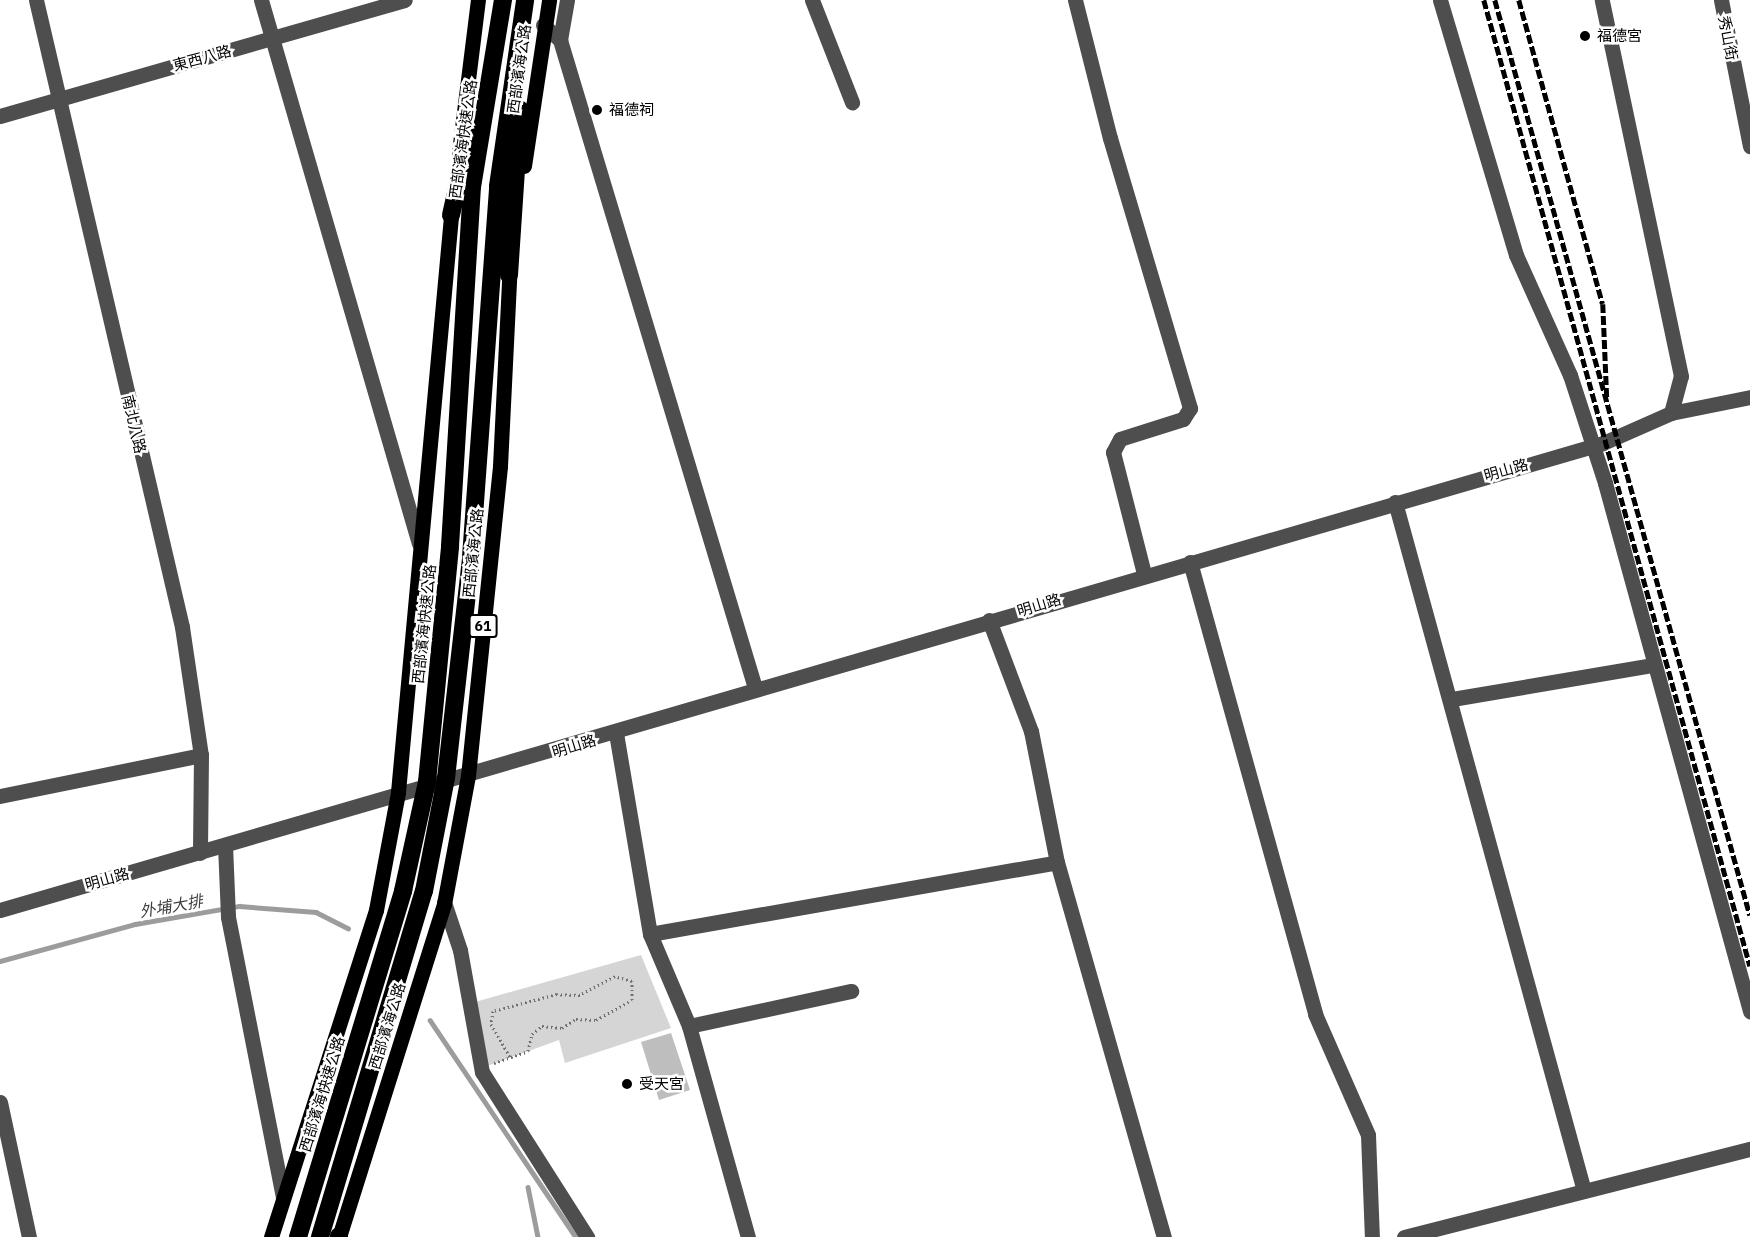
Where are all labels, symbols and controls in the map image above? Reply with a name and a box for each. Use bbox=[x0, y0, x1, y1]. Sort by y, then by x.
street label: 秀山街 bbox=[1715, 14, 1741, 62]
street label: 西部濱海公路 bbox=[504, 23, 534, 115]
place label: 福德宮 bbox=[1597, 27, 1642, 45]
marker: 福德宮 bbox=[1578, 29, 1592, 43]
street label: 東西八路 bbox=[171, 42, 233, 74]
street label: 西部濱海快速公路 bbox=[446, 78, 480, 200]
place label: 福德祠 bbox=[609, 101, 654, 119]
marker: 福德祠 bbox=[590, 103, 604, 117]
street label: 南北八路 bbox=[118, 393, 150, 455]
street label: 明山路 bbox=[1482, 455, 1530, 485]
street label: 西部濱海公路 bbox=[459, 507, 487, 599]
street label: 西部濱海快速公路 bbox=[409, 563, 439, 685]
street label: 明山路 bbox=[1015, 590, 1063, 620]
road number: 61 bbox=[468, 615, 498, 637]
street label: 明山路 bbox=[550, 731, 598, 761]
street label: 明山路 bbox=[83, 864, 131, 894]
water label: 外埔大排 bbox=[138, 891, 204, 921]
street label: 西部濱海公路 bbox=[365, 980, 409, 1072]
street label: 西部濱海快速公路 bbox=[296, 1034, 348, 1154]
place label: 受天宮 bbox=[639, 1075, 684, 1093]
marker: 受天宮 bbox=[620, 1077, 634, 1091]

